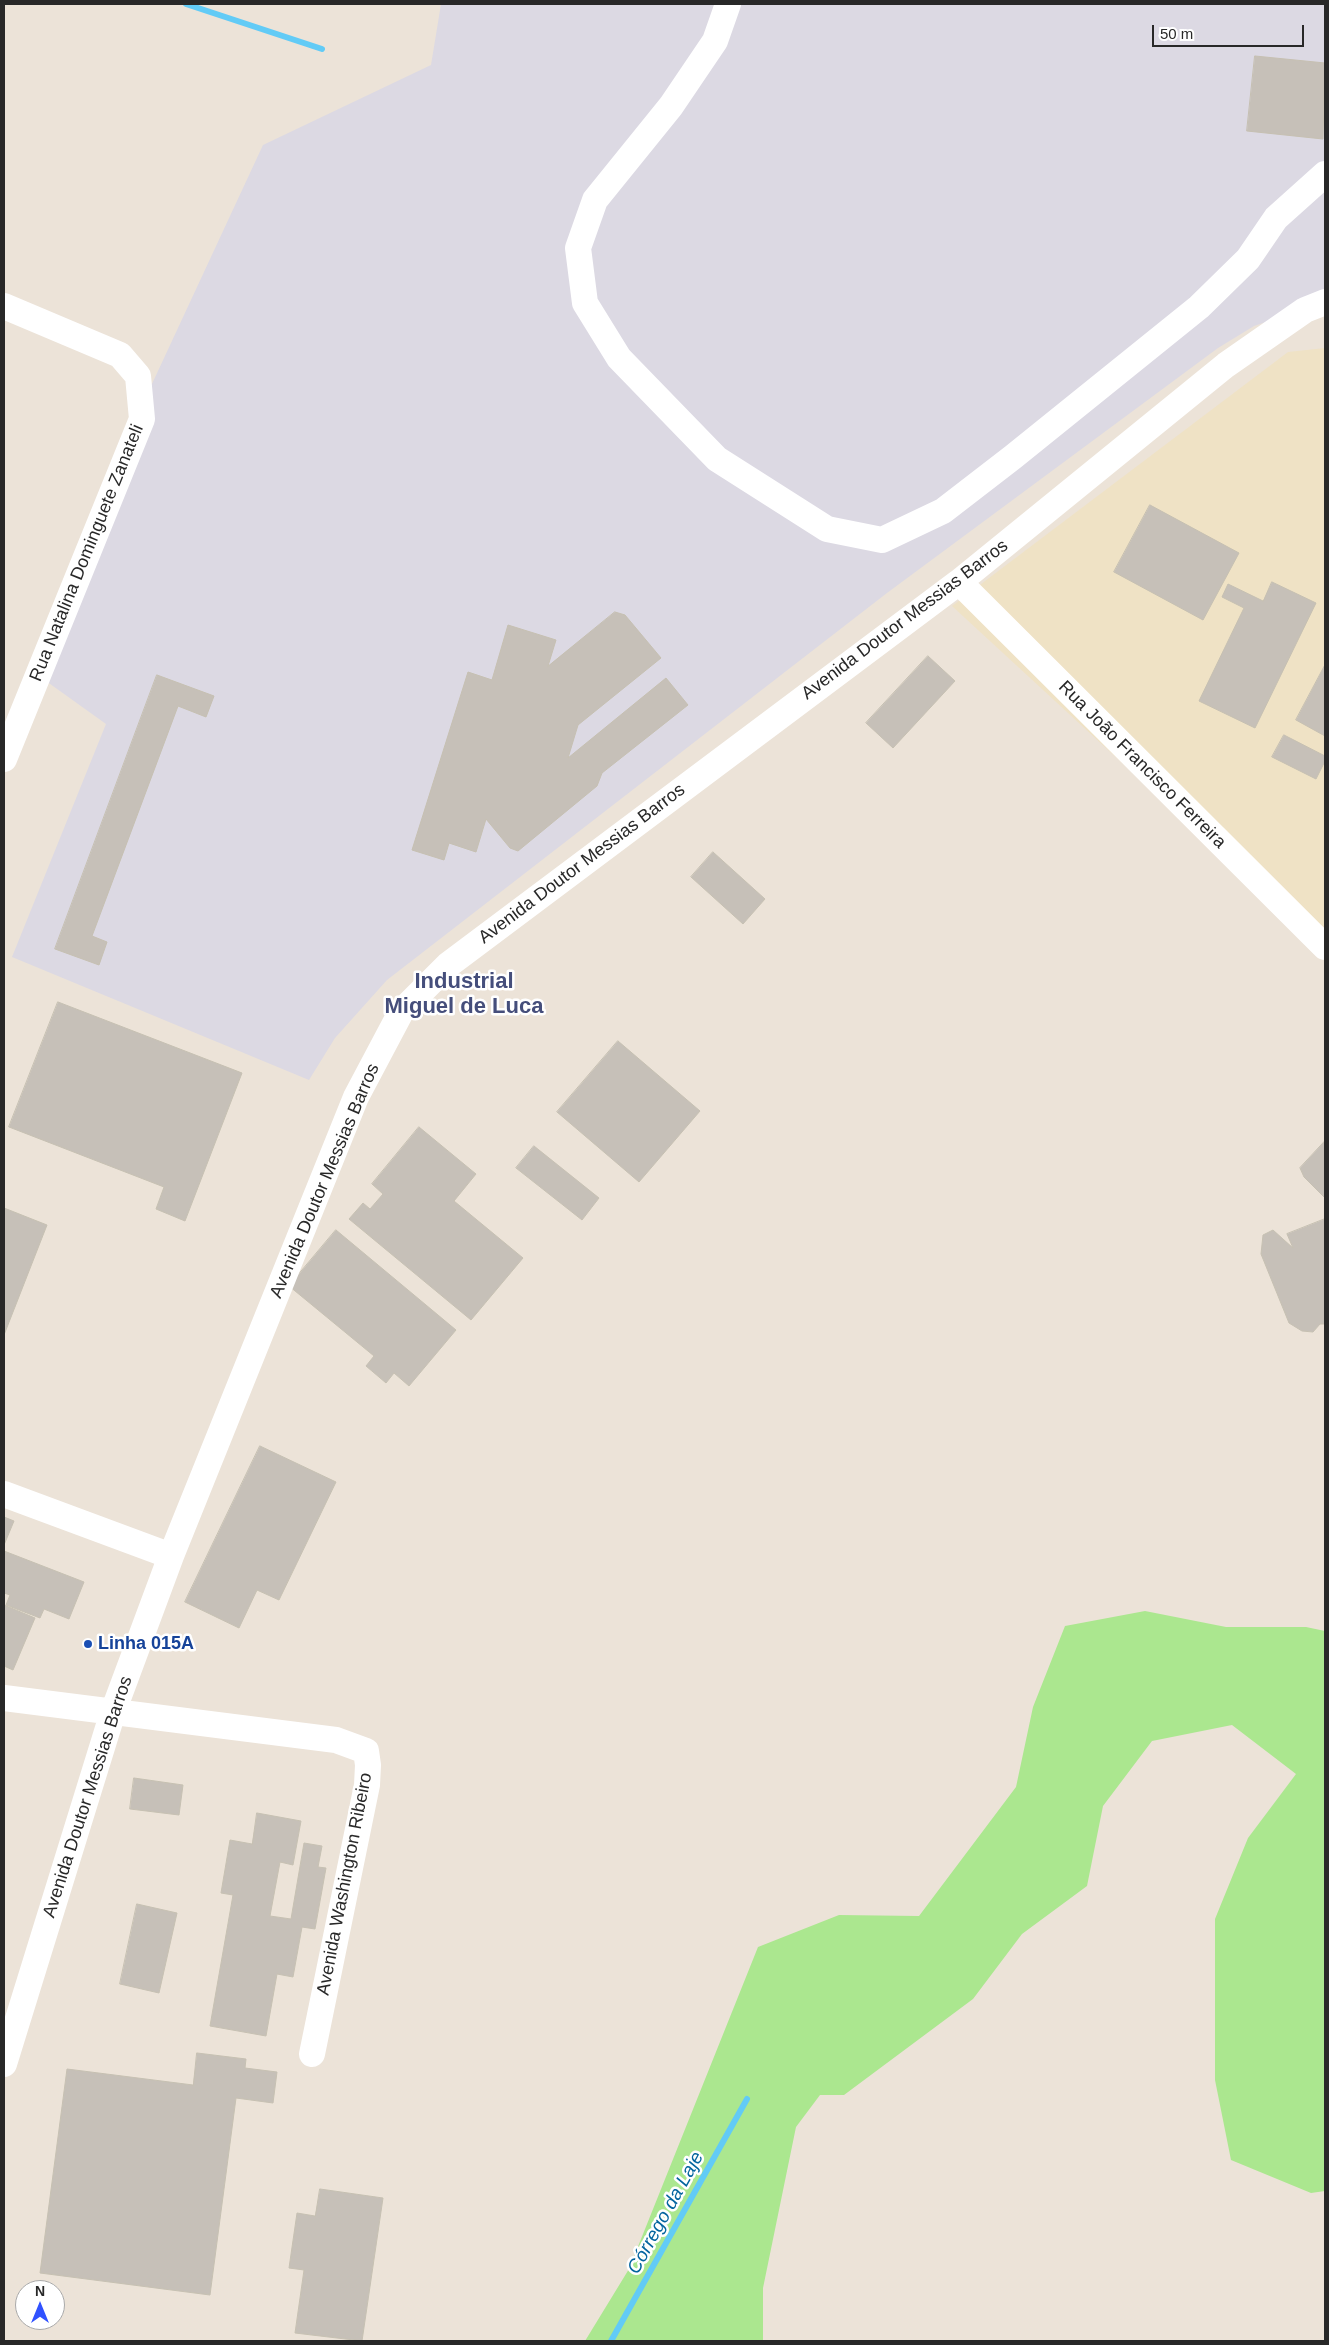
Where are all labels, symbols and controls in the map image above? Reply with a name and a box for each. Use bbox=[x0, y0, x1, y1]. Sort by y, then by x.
scale bar bbox=[1154, 15, 1306, 47]
text: 50 m bbox=[1160, 25, 1193, 42]
street label: Rua Natalina Dominguete Zanateli bbox=[25, 421, 149, 685]
street label: Avenida Doutor Messias Barros bbox=[798, 535, 1012, 705]
street label: Rua João Francisco Ferreira bbox=[1054, 677, 1230, 853]
street label: Avenida Doutor Messias Barros bbox=[475, 779, 689, 949]
district label: Industrial Miguel de Luca bbox=[385, 969, 543, 1020]
street label: Avenida Doutor Messias Barros bbox=[266, 1060, 384, 1302]
place label: Linha 015A bbox=[98, 1633, 194, 1655]
marker: Linha 015A bbox=[82, 1638, 94, 1650]
street label: Avenida Doutor Messias Barros bbox=[39, 1673, 137, 1921]
street label: Avenida Washington Ribeiro bbox=[313, 1771, 377, 1997]
water label: Córrego da Laje bbox=[623, 2148, 709, 2278]
north arrow bbox=[15, 2280, 65, 2330]
text: N bbox=[35, 2283, 45, 2299]

